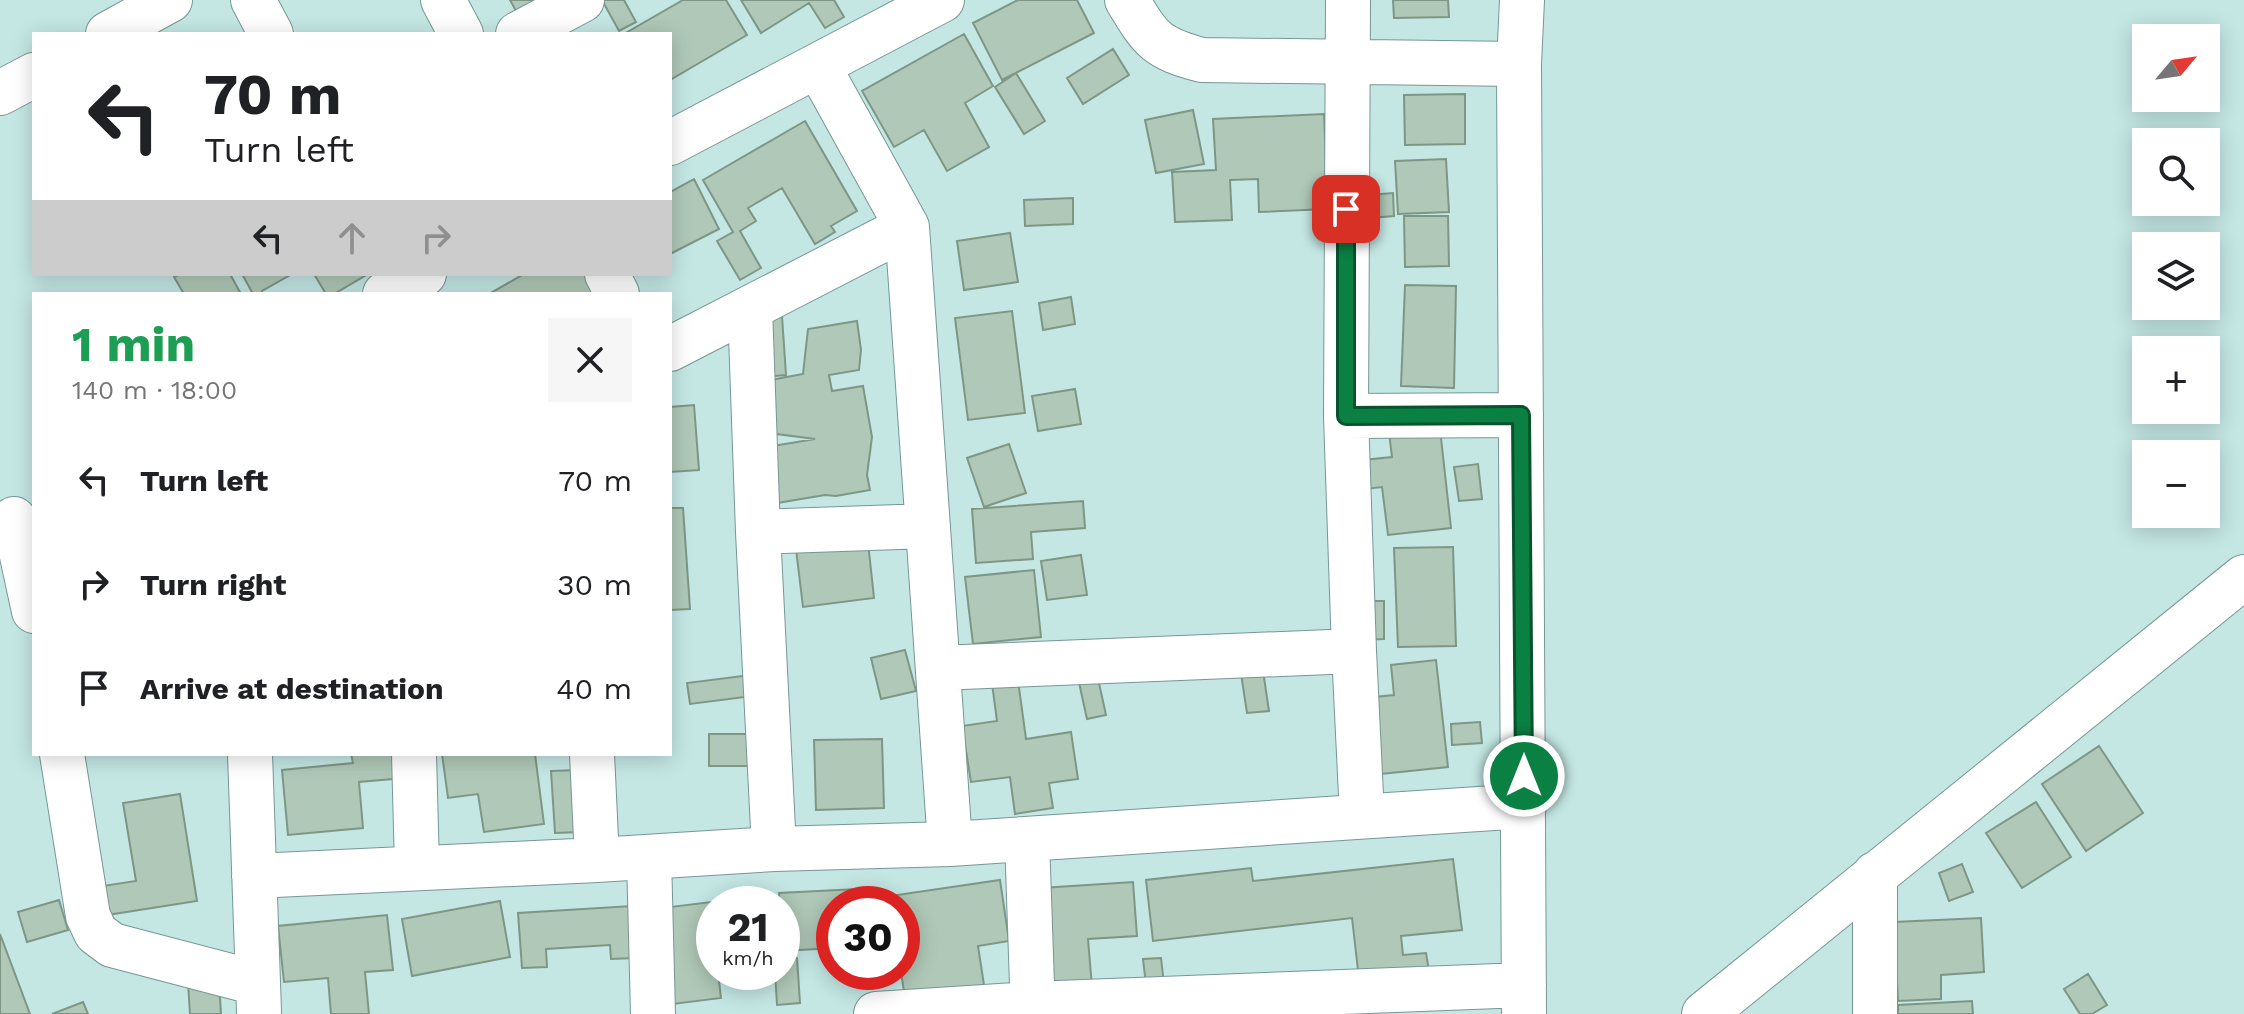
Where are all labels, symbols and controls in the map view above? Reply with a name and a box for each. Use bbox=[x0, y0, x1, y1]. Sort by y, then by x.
north arrow bbox=[2132, 24, 2220, 112]
map controls bbox=[2132, 24, 2220, 528]
text: 70 m bbox=[204, 62, 341, 128]
icon: left bbox=[72, 64, 176, 168]
button: search bbox=[2132, 128, 2220, 216]
text: Turn left bbox=[204, 129, 354, 171]
pin bbox=[1312, 175, 1380, 243]
icon: arrive bbox=[1324, 187, 1368, 231]
icon: left bbox=[246, 216, 290, 260]
icon: ahead bbox=[330, 216, 374, 260]
icon: right bbox=[414, 216, 458, 260]
button: layers bbox=[2132, 232, 2220, 320]
text: 1 min bbox=[72, 316, 195, 373]
button: close bbox=[548, 318, 632, 402]
button: + bbox=[2132, 336, 2220, 424]
text: 140 m · 18:00 bbox=[72, 375, 237, 405]
button: − bbox=[2132, 440, 2220, 528]
icon: left bbox=[72, 458, 116, 502]
text: Turn left bbox=[140, 463, 268, 498]
text: 70 m bbox=[558, 463, 632, 498]
icon: right bbox=[72, 562, 116, 606]
text: Turn right bbox=[140, 567, 286, 602]
text: 30 m bbox=[557, 567, 632, 602]
icon: arrive bbox=[72, 666, 116, 710]
text: Arrive at destination bbox=[140, 671, 444, 706]
text: 40 m bbox=[556, 671, 632, 706]
position arrow bbox=[1482, 734, 1566, 818]
speed limit sign: 30 bbox=[816, 886, 920, 990]
text: 21 bbox=[727, 904, 769, 951]
text: km/h bbox=[722, 946, 774, 970]

